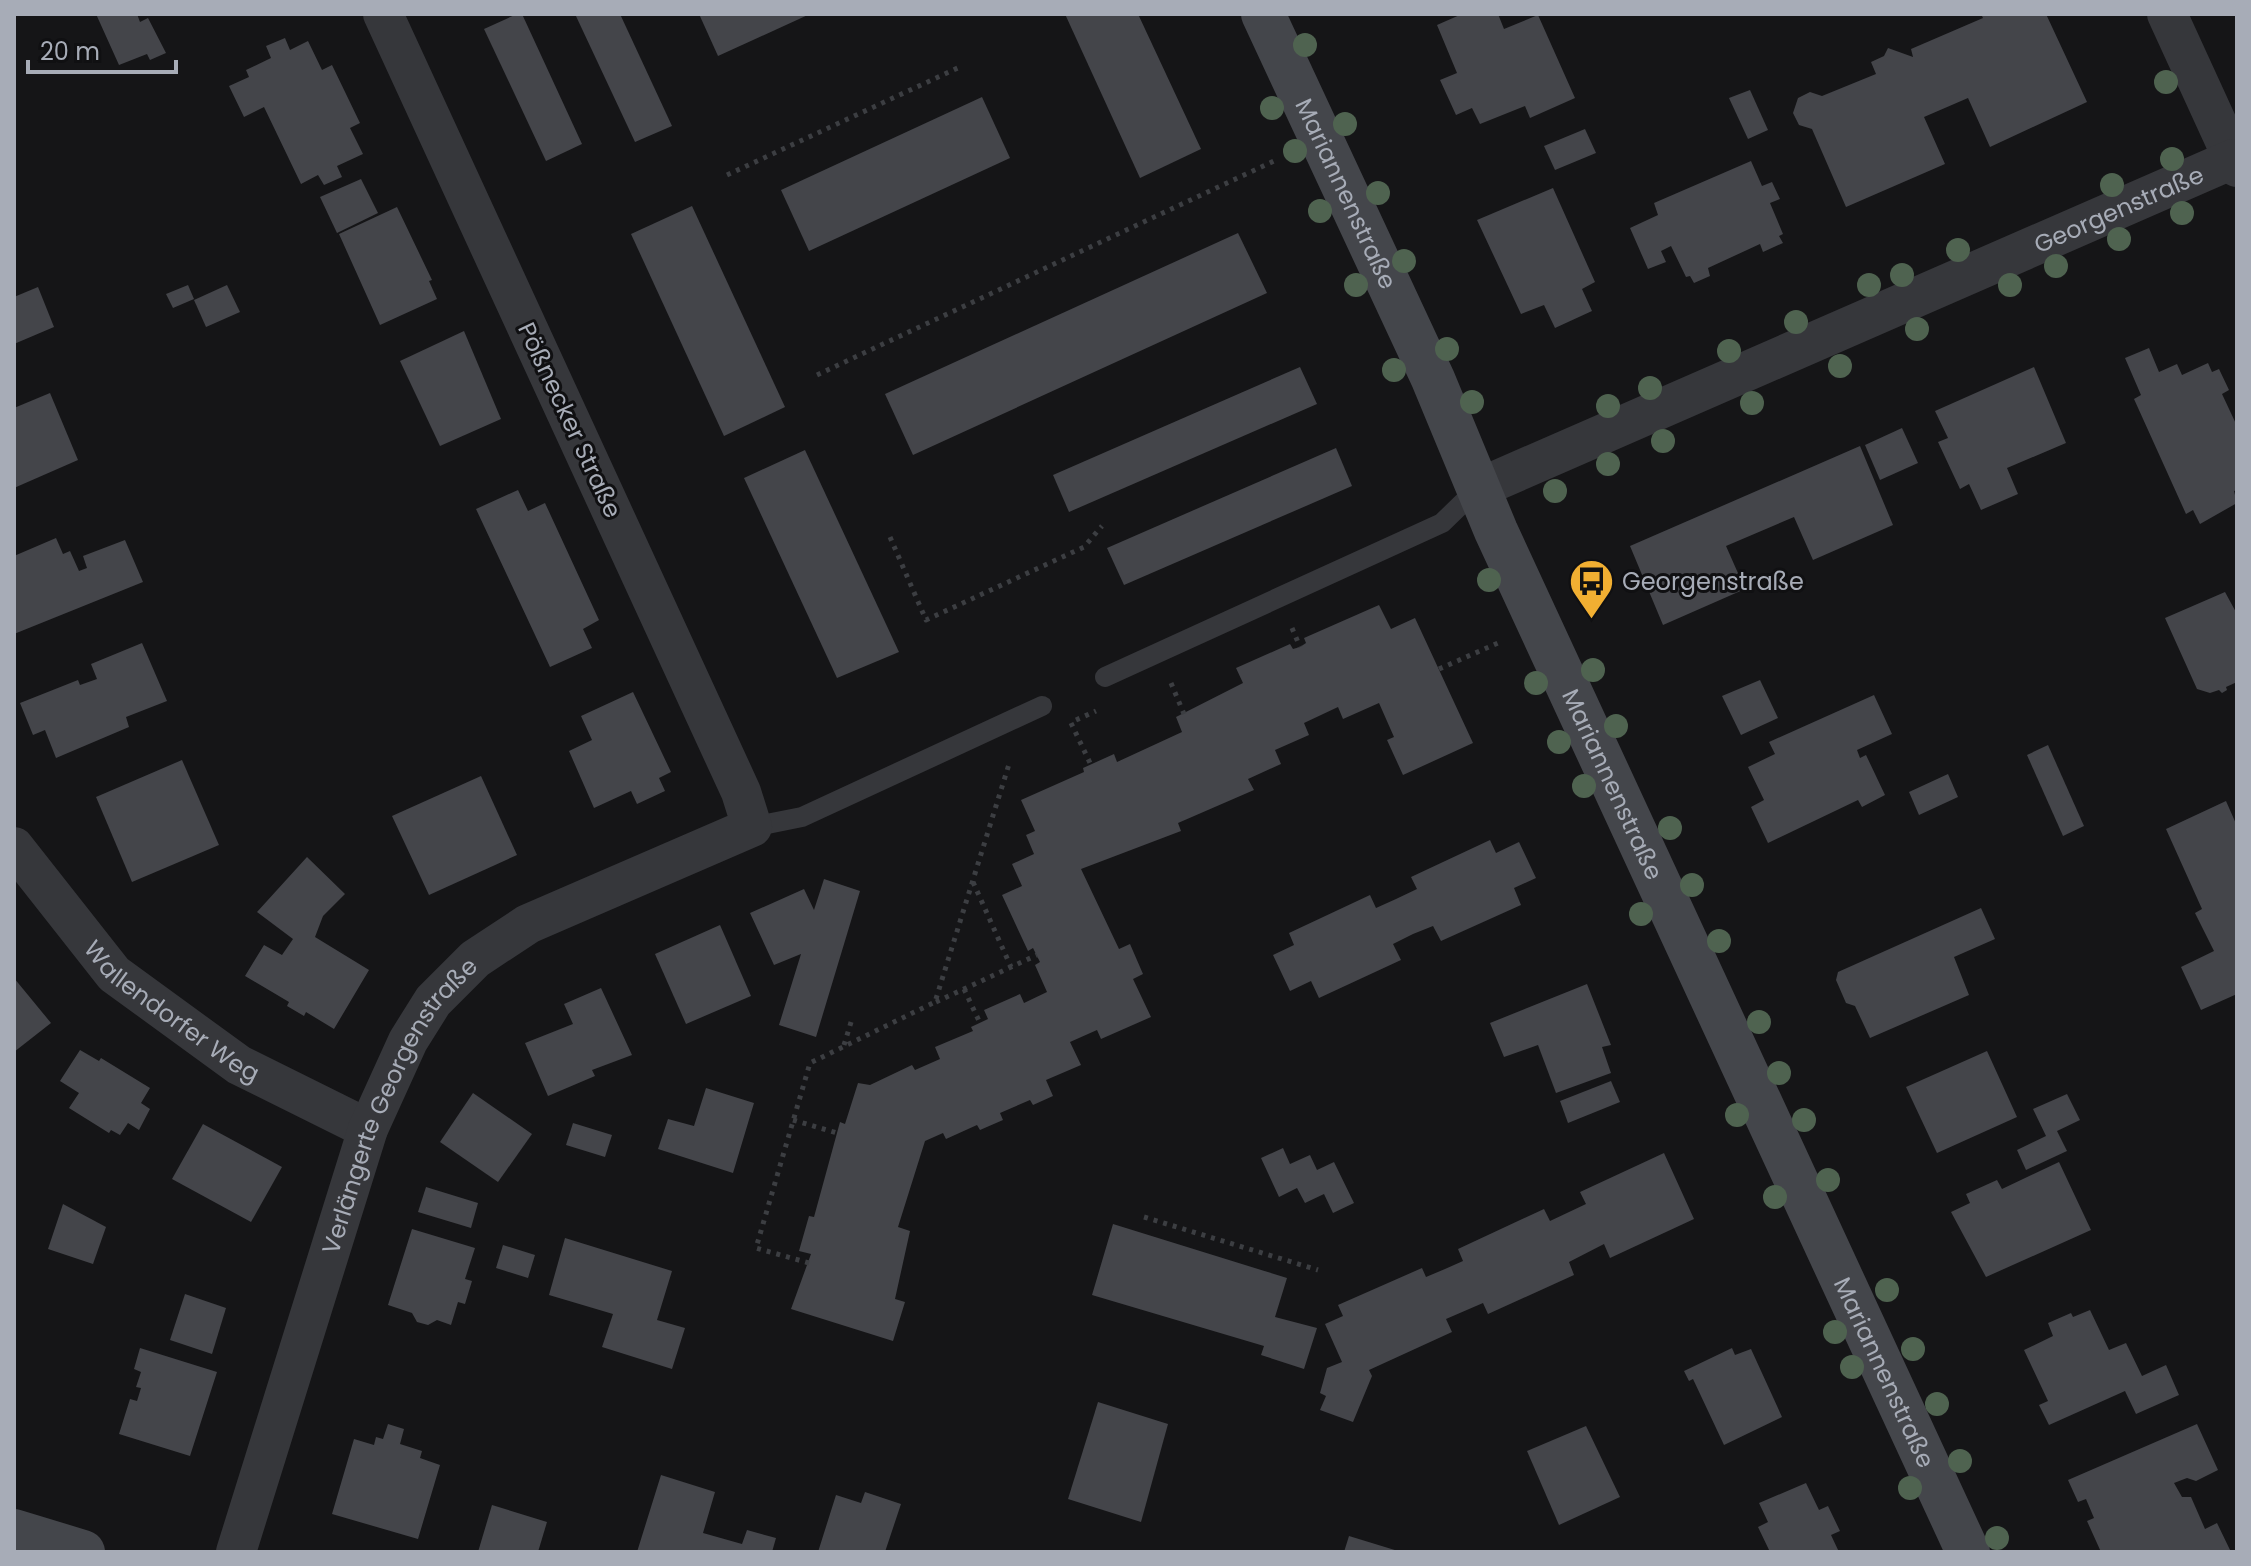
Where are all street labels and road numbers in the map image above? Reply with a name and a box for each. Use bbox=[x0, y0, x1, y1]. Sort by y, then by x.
street label: Mariannenstraße bbox=[1288, 93, 1405, 294]
street label: Georgenstraße bbox=[2028, 157, 2209, 261]
street label: Pößnecker Straße bbox=[510, 317, 630, 523]
street label: Mariannenstraße bbox=[1555, 683, 1671, 885]
street label: Wallendorfer Weg bbox=[77, 933, 265, 1089]
street label: Verlängerte Georgenstraße bbox=[314, 950, 484, 1258]
street label: Mariannenstraße bbox=[1827, 1272, 1943, 1473]

